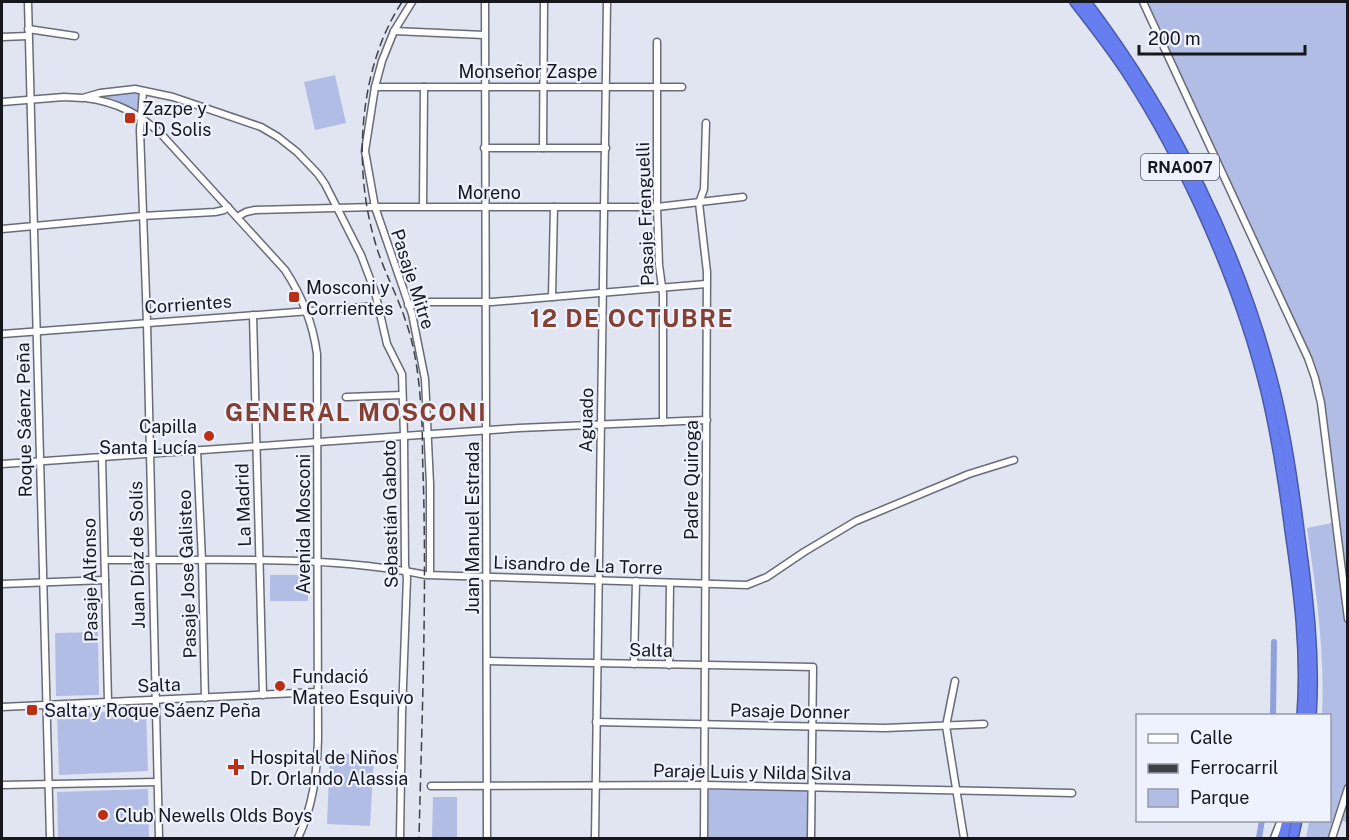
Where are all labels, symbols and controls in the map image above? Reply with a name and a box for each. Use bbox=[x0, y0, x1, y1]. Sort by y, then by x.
scale bar bbox=[1139, 18, 1306, 56]
text: 200 m bbox=[1148, 28, 1201, 49]
street label: Monseñor Zaspe bbox=[458, 61, 598, 82]
place label: Zazpe y J D Solis bbox=[142, 98, 211, 140]
marker: Zazpe y J D Solis bbox=[123, 111, 137, 125]
street label: Pasaje Frenguelli bbox=[632, 142, 658, 286]
road number: RNA007 bbox=[1141, 154, 1219, 180]
street label: Moreno bbox=[457, 182, 521, 203]
street label: Pasaje Mitre bbox=[387, 226, 439, 332]
place label: Mosconi y Corrientes bbox=[306, 277, 393, 319]
street label: Corrientes bbox=[144, 290, 232, 318]
marker: Mosconi y Corrientes bbox=[287, 290, 301, 304]
district label: 12 DE OCTUBRE bbox=[530, 304, 734, 332]
street label: Roque Sáenz Peña bbox=[12, 342, 36, 498]
street label: Aguado bbox=[575, 387, 597, 453]
district label: GENERAL MOSCONI bbox=[225, 398, 487, 426]
place label: Capilla Santa Lucía bbox=[99, 416, 197, 458]
street label: Padre Quiroga bbox=[681, 420, 702, 540]
marker: Capilla Santa Lucía bbox=[202, 429, 216, 443]
street label: Sebastián Gaboto bbox=[378, 440, 402, 588]
street label: Juan Manuel Estrada bbox=[462, 441, 483, 615]
street label: Avenida Mosconi bbox=[293, 454, 314, 594]
street label: La Madrid bbox=[231, 463, 255, 547]
street label: Juan Díaz de Solís bbox=[125, 481, 149, 629]
street label: Pasaje Jose Galisteo bbox=[174, 489, 200, 659]
street label: Pasaje Alfonso bbox=[78, 518, 102, 642]
street label: Lisandro de La Torre bbox=[493, 552, 663, 578]
street label: Salta bbox=[629, 639, 673, 661]
place label: Fundació Mateo Esquivo bbox=[292, 666, 414, 708]
street label: Salta bbox=[137, 674, 181, 696]
marker: Fundació Mateo Esquivo bbox=[273, 679, 287, 693]
street label: Pasaje Donner bbox=[730, 699, 850, 723]
place label: Salta y Roque Sáenz Peña bbox=[44, 700, 261, 721]
marker: Salta y Roque Sáenz Peña bbox=[25, 703, 39, 717]
legend bbox=[1136, 714, 1331, 822]
text: Calle bbox=[1190, 727, 1233, 748]
place label: Hospital de Niños Dr. Orlando Alassia bbox=[250, 747, 408, 789]
text: Ferrocarril bbox=[1190, 757, 1278, 778]
marker: Hospital de Niños Dr. Orlando Alassia bbox=[227, 758, 245, 776]
street label: Paraje Luis y Nilda Silva bbox=[653, 760, 851, 784]
text: Parque bbox=[1190, 787, 1250, 808]
place label: Club Newells Olds Boys bbox=[115, 805, 312, 826]
marker: Club Newells Olds Boys bbox=[96, 808, 110, 822]

